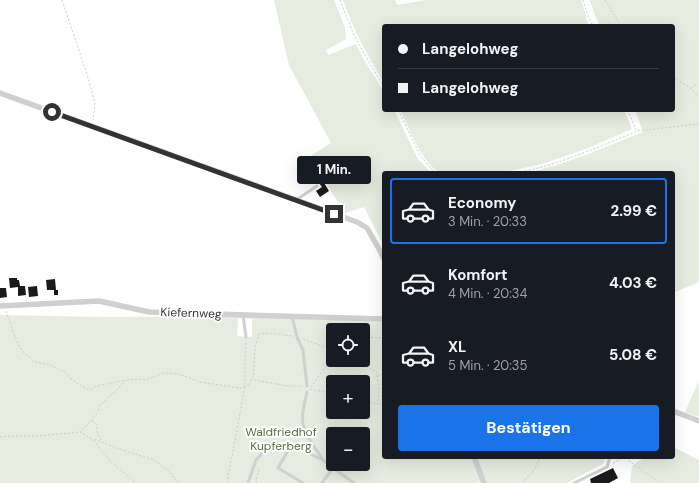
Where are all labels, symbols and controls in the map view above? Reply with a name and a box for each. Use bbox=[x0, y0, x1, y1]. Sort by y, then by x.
text: Langelohweg bbox=[422, 39, 518, 59]
text: Langelohweg bbox=[422, 78, 518, 98]
route start bbox=[43, 103, 61, 121]
callout: 1 Min. bbox=[297, 156, 371, 184]
text: 1 Min. bbox=[317, 161, 351, 178]
icon: car bbox=[400, 193, 436, 229]
text: Economy bbox=[448, 193, 516, 213]
text: 2.99 € bbox=[611, 201, 657, 221]
route end bbox=[325, 205, 343, 223]
text: 3 Min. · 20:33 bbox=[448, 213, 527, 230]
icon: car bbox=[400, 265, 436, 301]
text: Komfort bbox=[448, 265, 507, 285]
text: 4.03 € bbox=[609, 273, 657, 293]
text: 4 Min. · 20:34 bbox=[448, 285, 527, 302]
street label: Kiefernweg bbox=[160, 304, 222, 322]
map controls bbox=[326, 323, 370, 471]
button: locate bbox=[326, 323, 370, 367]
icon: car bbox=[400, 337, 436, 373]
text: XL bbox=[448, 337, 466, 357]
text: 5.08 € bbox=[609, 345, 657, 365]
text: 5 Min. · 20:35 bbox=[448, 357, 527, 374]
button: + bbox=[326, 375, 370, 419]
button: Bestätigen bbox=[398, 405, 659, 451]
park label: Waldfriedhof Kupferberg bbox=[245, 424, 317, 454]
button: − bbox=[326, 427, 370, 471]

